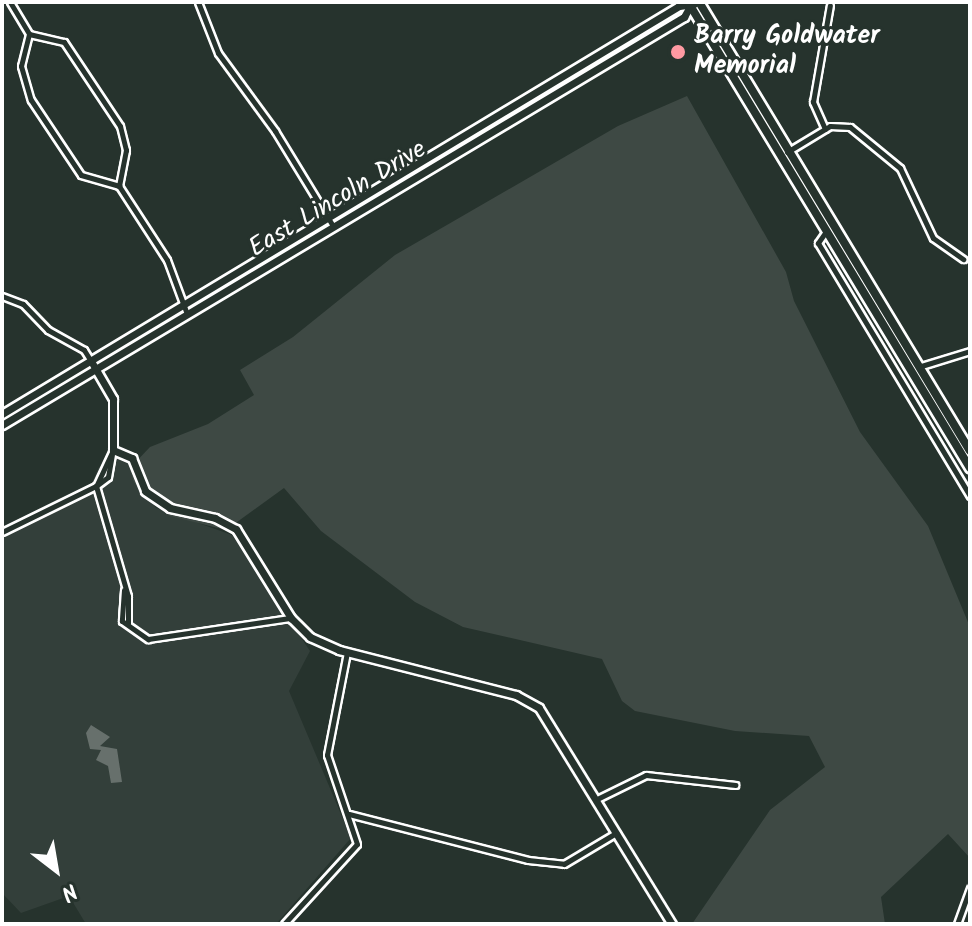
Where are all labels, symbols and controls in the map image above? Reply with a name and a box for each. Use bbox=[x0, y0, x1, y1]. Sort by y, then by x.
place label: Barry Goldwater Memorial bbox=[694, 21, 880, 82]
marker: Barry Goldwater Memorial bbox=[669, 43, 687, 61]
street label: East Lincoln Drive bbox=[244, 135, 432, 265]
north arrow bbox=[16, 830, 96, 910]
text: N bbox=[54, 872, 84, 910]

